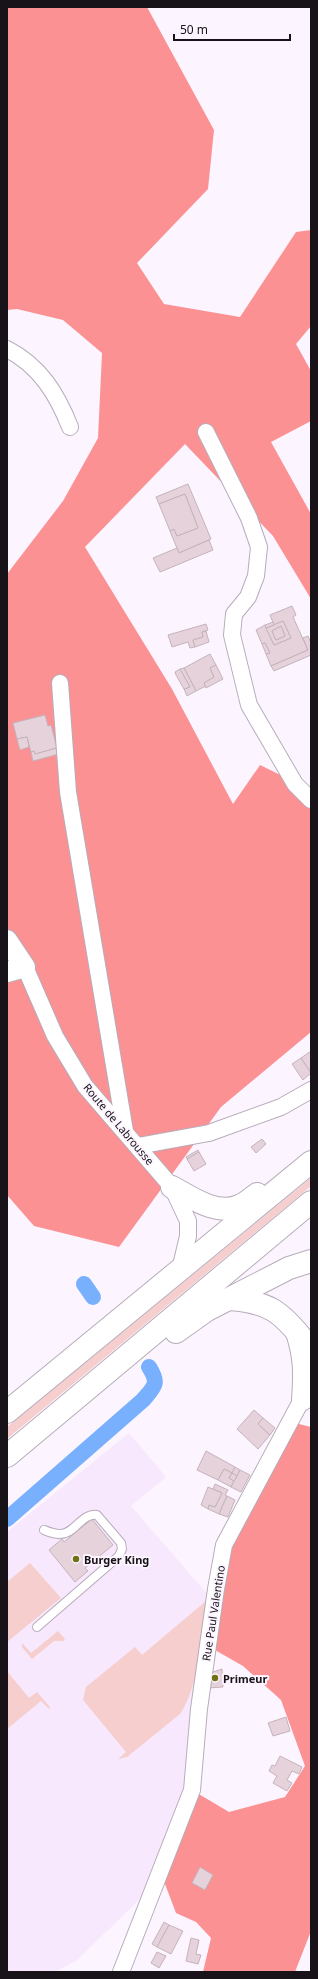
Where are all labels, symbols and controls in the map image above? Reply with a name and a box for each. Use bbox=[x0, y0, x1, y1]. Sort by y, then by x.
scale bar bbox=[174, 16, 290, 42]
text: 50 m bbox=[180, 21, 208, 38]
street label: Route de Labrousse bbox=[80, 1080, 158, 1168]
place label: Burger King bbox=[84, 1552, 149, 1567]
marker: Burger King bbox=[71, 1554, 81, 1564]
street label: Rue Paul Valentino bbox=[198, 1564, 228, 1662]
place label: Primeur bbox=[223, 1671, 267, 1686]
marker: Primeur bbox=[210, 1673, 220, 1683]

